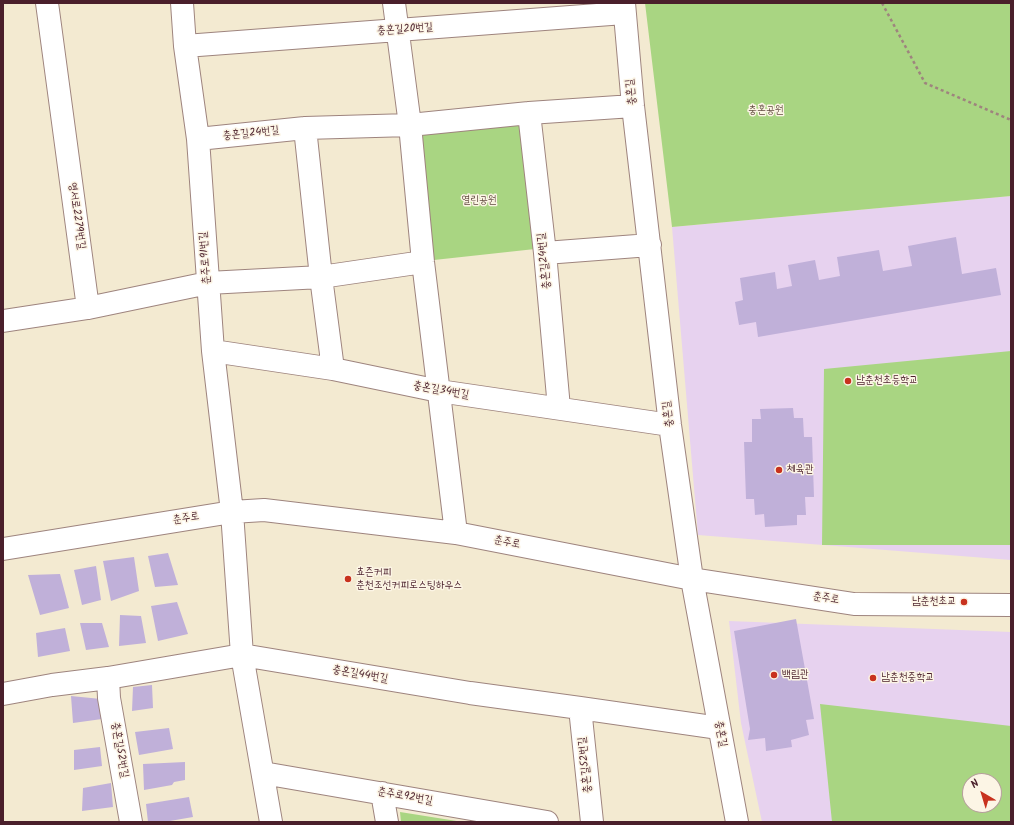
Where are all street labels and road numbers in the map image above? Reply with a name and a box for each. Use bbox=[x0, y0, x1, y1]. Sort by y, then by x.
street label: 충혼길20번길 bbox=[377, 21, 433, 39]
street label: 충혼길 bbox=[624, 78, 640, 106]
street label: 충혼길24번길 bbox=[222, 124, 280, 144]
street label: 영서로2279번길 bbox=[65, 182, 87, 250]
street label: 춘주로91번길 bbox=[198, 231, 214, 285]
street label: 충혼길24번길 bbox=[535, 232, 555, 290]
street label: 충혼길34번길 bbox=[412, 380, 470, 402]
street label: 충혼길 bbox=[661, 400, 677, 428]
street label: 춘주로 bbox=[172, 510, 200, 528]
street label: 춘주로 bbox=[493, 534, 521, 552]
street label: 춘주로 bbox=[812, 590, 840, 608]
street label: 충혼길44번길 bbox=[331, 664, 389, 686]
street label: 충혼길 bbox=[711, 720, 729, 748]
street label: 충혼길52번길 bbox=[108, 721, 130, 779]
street label: 충혼길52번길 bbox=[576, 736, 596, 794]
street label: 춘주로92번길 bbox=[376, 786, 434, 808]

